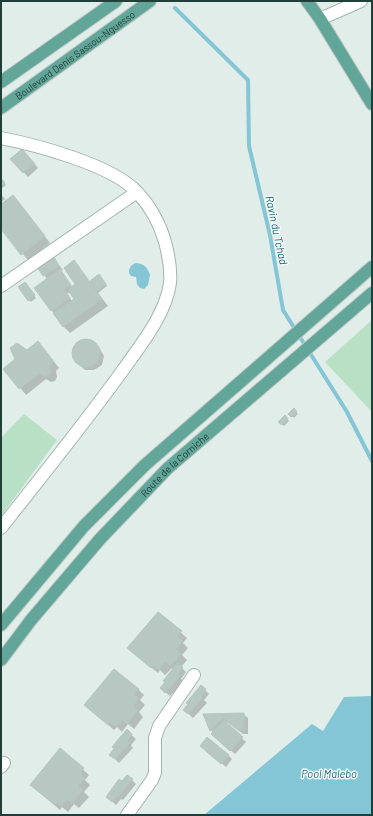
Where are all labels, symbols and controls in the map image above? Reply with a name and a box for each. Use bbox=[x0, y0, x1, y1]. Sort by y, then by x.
street label: Boulevard Denis Sassou-Nguesso bbox=[13, 8, 137, 102]
water label: Ravin du Tchad bbox=[263, 194, 291, 266]
street label: Route de la Corniche bbox=[138, 430, 211, 499]
water label: Pool Malebo bbox=[301, 767, 357, 780]

